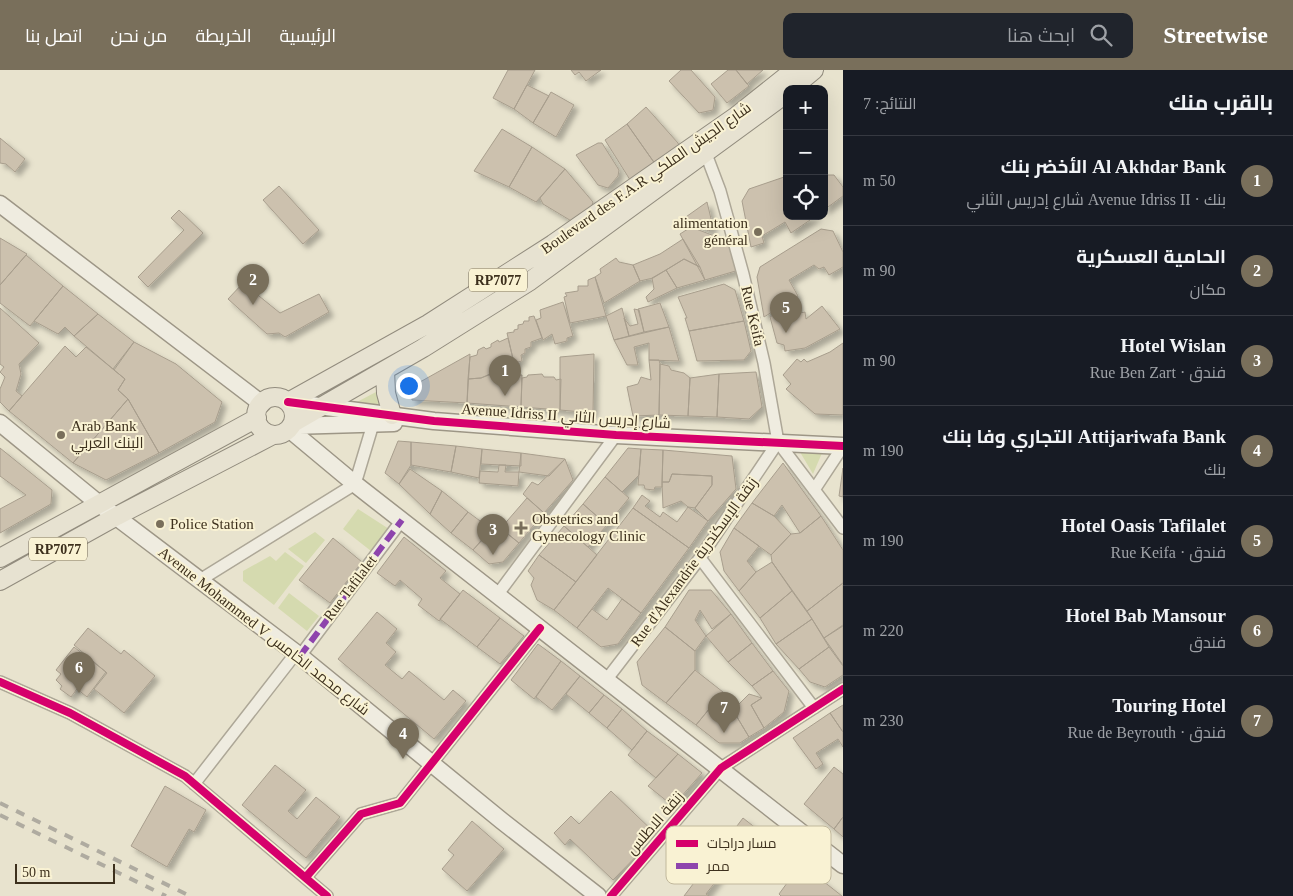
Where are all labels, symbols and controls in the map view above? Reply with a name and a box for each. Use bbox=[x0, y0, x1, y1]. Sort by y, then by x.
search box bbox=[783, 13, 1133, 58]
icon: search bbox=[1087, 21, 1115, 49]
text: Streetwise bbox=[1163, 22, 1268, 48]
text: ابحث هنا bbox=[1007, 25, 1075, 46]
text: اتصل بنا bbox=[25, 26, 83, 46]
text: من نحن bbox=[111, 26, 167, 46]
text: الخريطة bbox=[195, 26, 252, 46]
text: الرئيسية bbox=[280, 26, 336, 46]
map controls bbox=[783, 85, 828, 220]
button: + bbox=[783, 85, 828, 130]
text: بالقرب منك bbox=[1169, 91, 1273, 115]
text: النتائج: 7 bbox=[863, 95, 917, 112]
street label: Boulevard des F.A.R شارع الجيش الملكي bbox=[538, 99, 756, 260]
button: − bbox=[783, 130, 828, 175]
text: Al Akhdar Bank الأخضر بنك bbox=[1001, 156, 1226, 177]
text: 50 m bbox=[863, 172, 895, 189]
text: 1 bbox=[1253, 172, 1261, 189]
button: locate bbox=[783, 175, 828, 220]
text: بنك · Avenue Idriss II شارع إدريس الثاني bbox=[967, 191, 1226, 208]
place label: alimentation général bbox=[673, 215, 748, 248]
marker: alimentation général bbox=[752, 226, 764, 238]
text: الحامية العسكرية bbox=[1076, 246, 1226, 267]
text: 90 m bbox=[863, 262, 895, 279]
text: 2 bbox=[1253, 262, 1261, 279]
pin: 2 bbox=[237, 264, 269, 305]
road number: RP7077 bbox=[469, 268, 527, 292]
text: مكان bbox=[1190, 281, 1226, 298]
street label: Rue Keifa bbox=[738, 284, 768, 348]
pin: 5 bbox=[770, 292, 802, 333]
text: Hotel Wislan bbox=[1121, 335, 1226, 356]
text: 90 m bbox=[863, 352, 895, 369]
text: 3 bbox=[1253, 352, 1261, 369]
pin: 1 bbox=[489, 355, 521, 396]
text: فندق · Rue Ben Zart bbox=[1090, 364, 1226, 381]
your location bbox=[396, 373, 422, 399]
street label: Avenue Idriss II شارع إدريس الثاني bbox=[460, 401, 671, 435]
place label: Arab Bank البنك العربي bbox=[71, 418, 143, 455]
text: Attijariwafa Bank التجاري وفا بنك bbox=[942, 426, 1226, 447]
marker: Arab Bank البنك العربي bbox=[55, 429, 67, 441]
text: 190 m bbox=[863, 442, 903, 459]
text: 4 bbox=[1253, 442, 1261, 459]
text: بنك bbox=[1204, 461, 1226, 478]
street label: Rue d'Alexandrie زنقة الإسكندرية bbox=[627, 474, 761, 650]
place label: Obstetrics and Gynecology Clinic bbox=[532, 511, 646, 544]
pin: 3 bbox=[477, 514, 509, 555]
text: Hotel Oasis Tafilalet bbox=[1061, 515, 1226, 536]
place label: Police Station bbox=[170, 516, 254, 532]
marker: Police Station bbox=[154, 518, 166, 530]
marker: Obstetrics and Gynecology Clinic bbox=[514, 521, 528, 535]
text: 190 m bbox=[863, 532, 903, 549]
text: 5 bbox=[1253, 532, 1261, 549]
road number: RP7077 bbox=[29, 538, 87, 560]
street label: Avenue Mohammed V شارع محمد الخامس bbox=[154, 544, 373, 721]
text: فندق · Rue Keifa bbox=[1111, 544, 1226, 561]
street label: Rue Tafilalet bbox=[320, 552, 380, 624]
text: Hotel Bab Mansour bbox=[1066, 605, 1226, 626]
text: 220 m bbox=[863, 622, 903, 639]
text: 6 bbox=[1253, 622, 1261, 639]
text: فندق bbox=[1189, 634, 1226, 651]
pin: 6 bbox=[63, 652, 95, 693]
pin: 7 bbox=[708, 692, 740, 733]
text: Touring Hotel bbox=[1112, 695, 1226, 716]
text: 230 m bbox=[863, 712, 903, 729]
text: 7 bbox=[1253, 712, 1261, 729]
pin: 4 bbox=[387, 718, 419, 759]
text: فندق · Rue de Beyrouth bbox=[1067, 724, 1226, 741]
street label: زنقة الاطلس bbox=[623, 788, 688, 859]
legend bbox=[666, 826, 831, 884]
text: مسار دراجات bbox=[707, 836, 777, 851]
text: ممر bbox=[706, 859, 730, 874]
scale bar bbox=[15, 861, 115, 884]
text: 50 m bbox=[22, 865, 50, 880]

